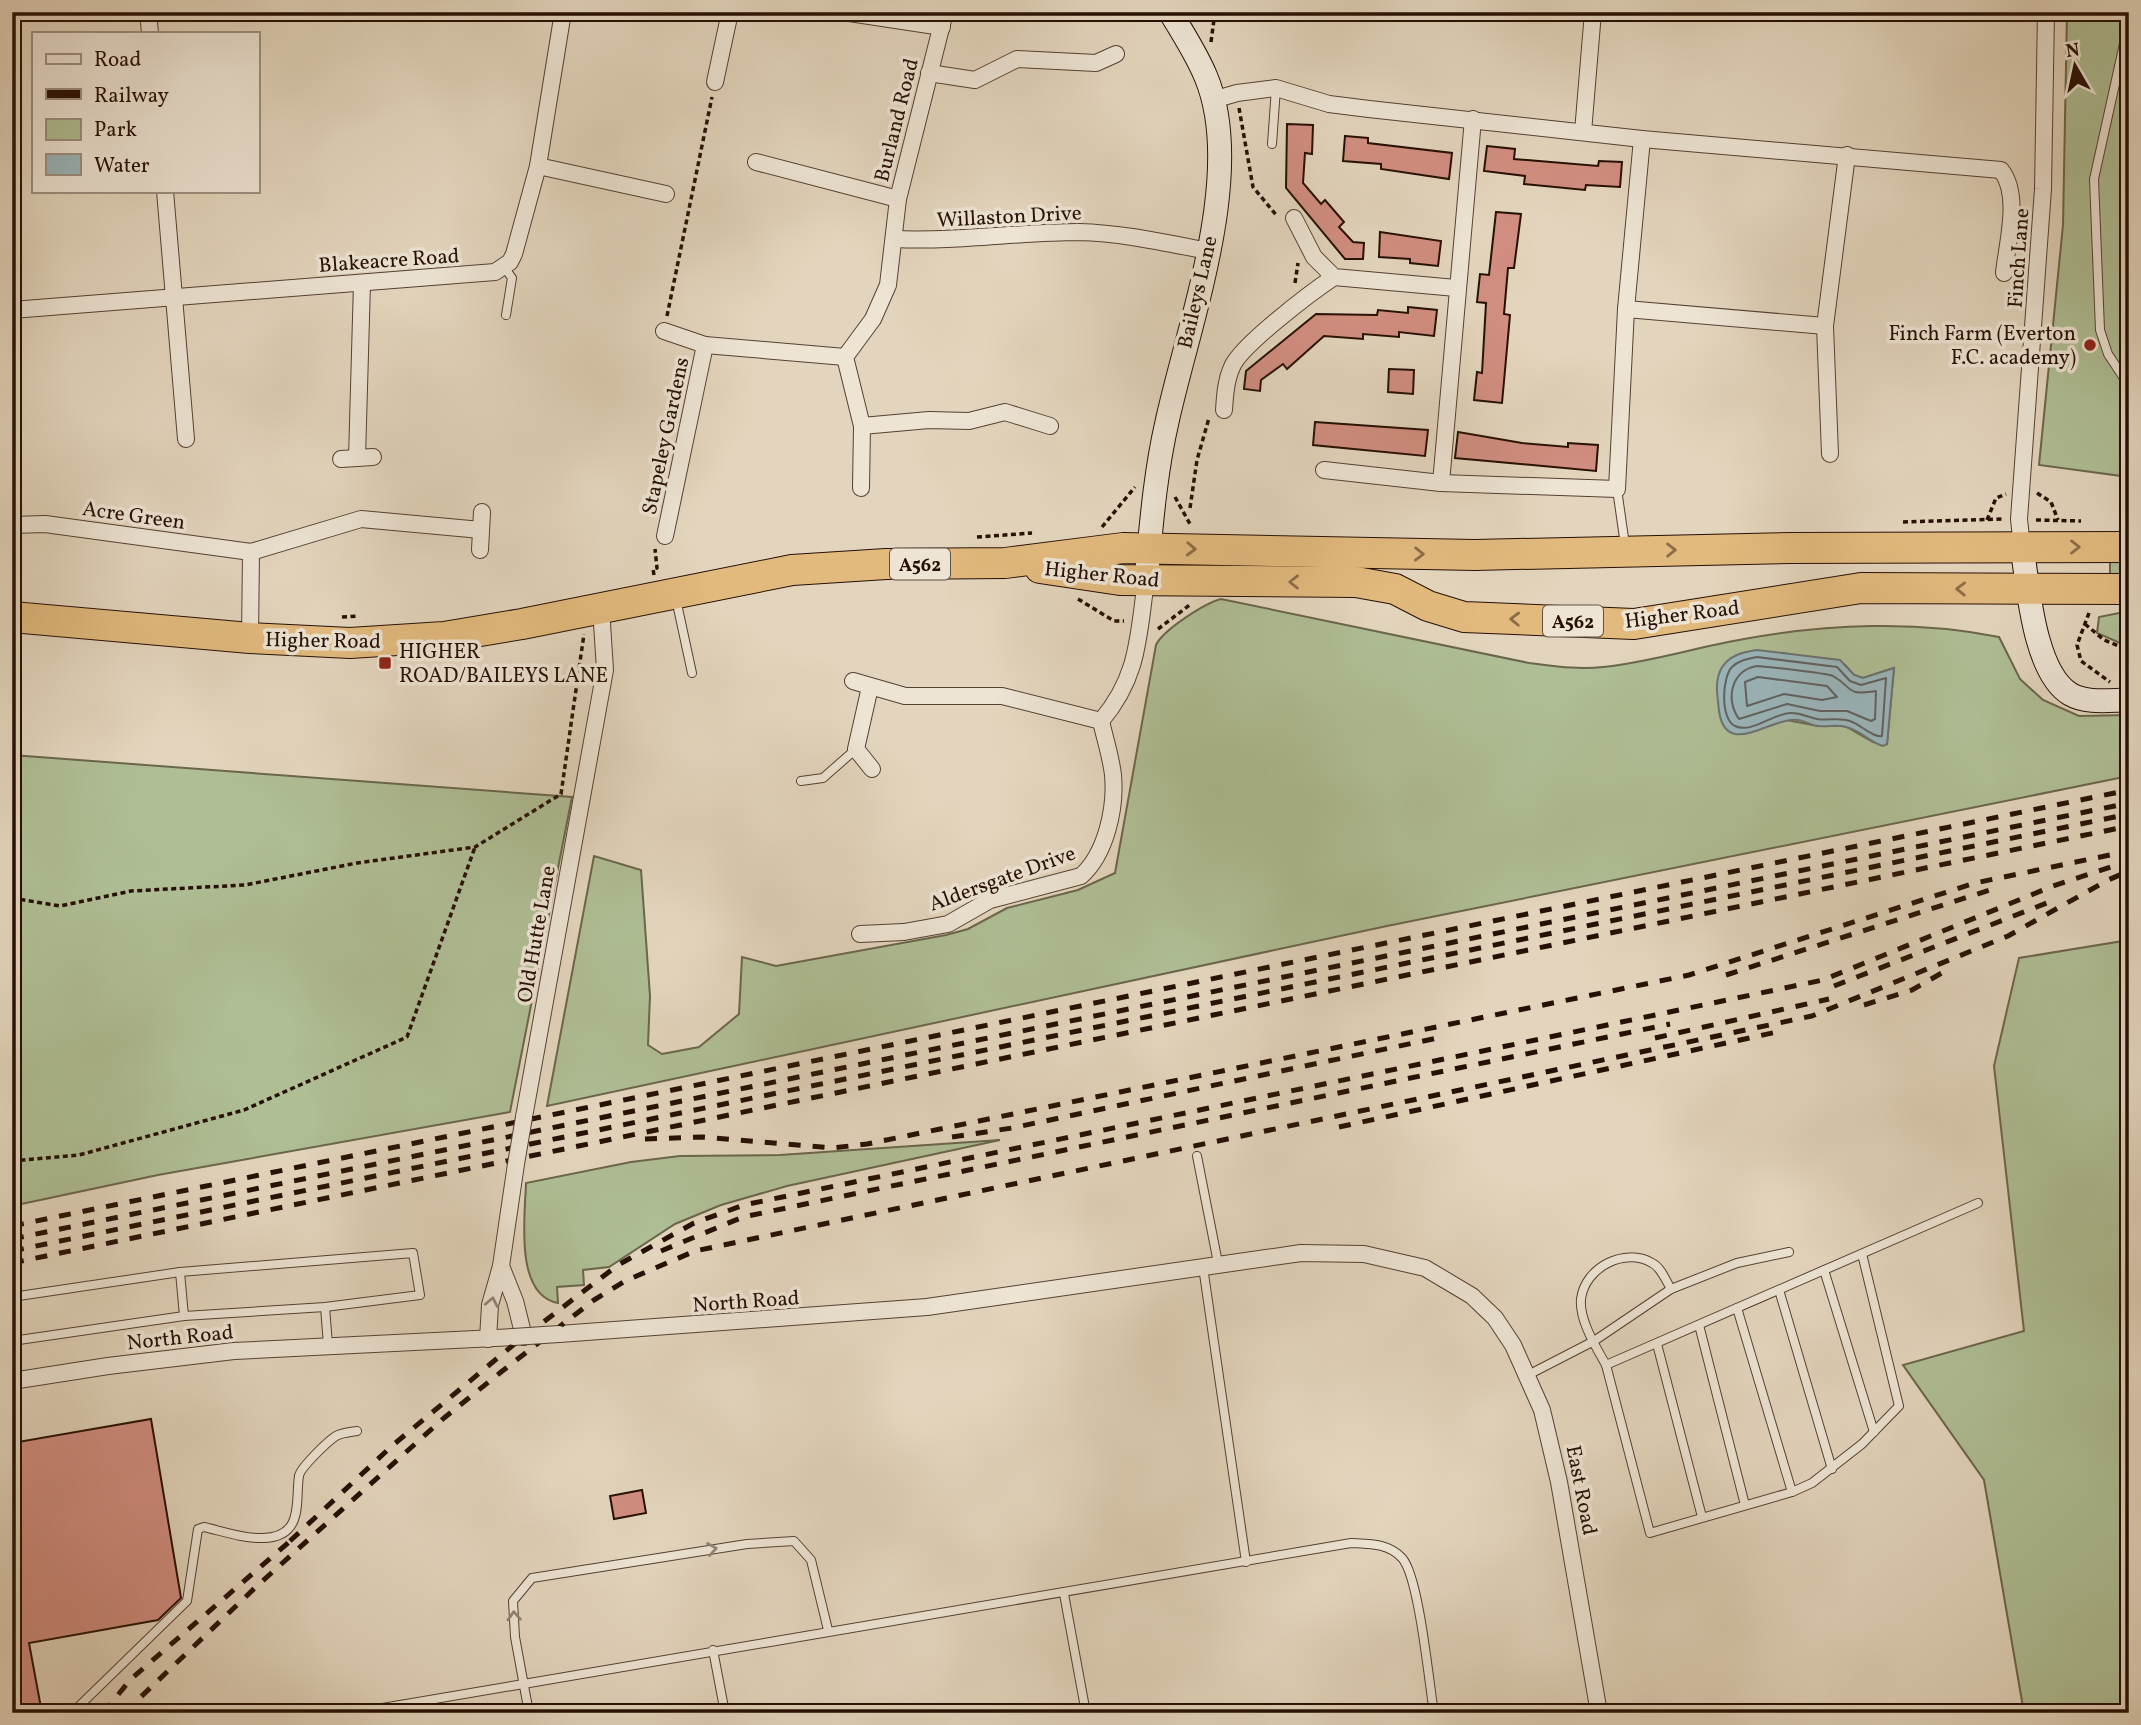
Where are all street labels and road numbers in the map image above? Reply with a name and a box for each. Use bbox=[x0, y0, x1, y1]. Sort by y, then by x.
street label: Burland Road bbox=[868, 55, 927, 185]
street label: Willaston Drive bbox=[936, 199, 1082, 236]
street label: Finch Lane bbox=[2002, 207, 2037, 309]
street label: Baileys Lane bbox=[1171, 233, 1226, 352]
street label: Blakeacre Road bbox=[318, 242, 461, 281]
street label: Stapeley Gardens bbox=[636, 355, 697, 518]
street label: Acre Green bbox=[81, 495, 187, 538]
road number: A562 bbox=[890, 548, 950, 580]
street label: Higher Road bbox=[1043, 555, 1161, 596]
street label: Higher Road bbox=[1623, 594, 1741, 637]
road number: A562 bbox=[1543, 606, 1603, 636]
street label: Higher Road bbox=[265, 626, 381, 657]
street label: Aldersgate Drive bbox=[925, 839, 1080, 919]
street label: Old Hutte Lane bbox=[511, 863, 564, 1005]
street label: North Road bbox=[692, 1284, 801, 1321]
street label: North Road bbox=[125, 1318, 235, 1359]
street label: East Road bbox=[1558, 1443, 1603, 1538]

